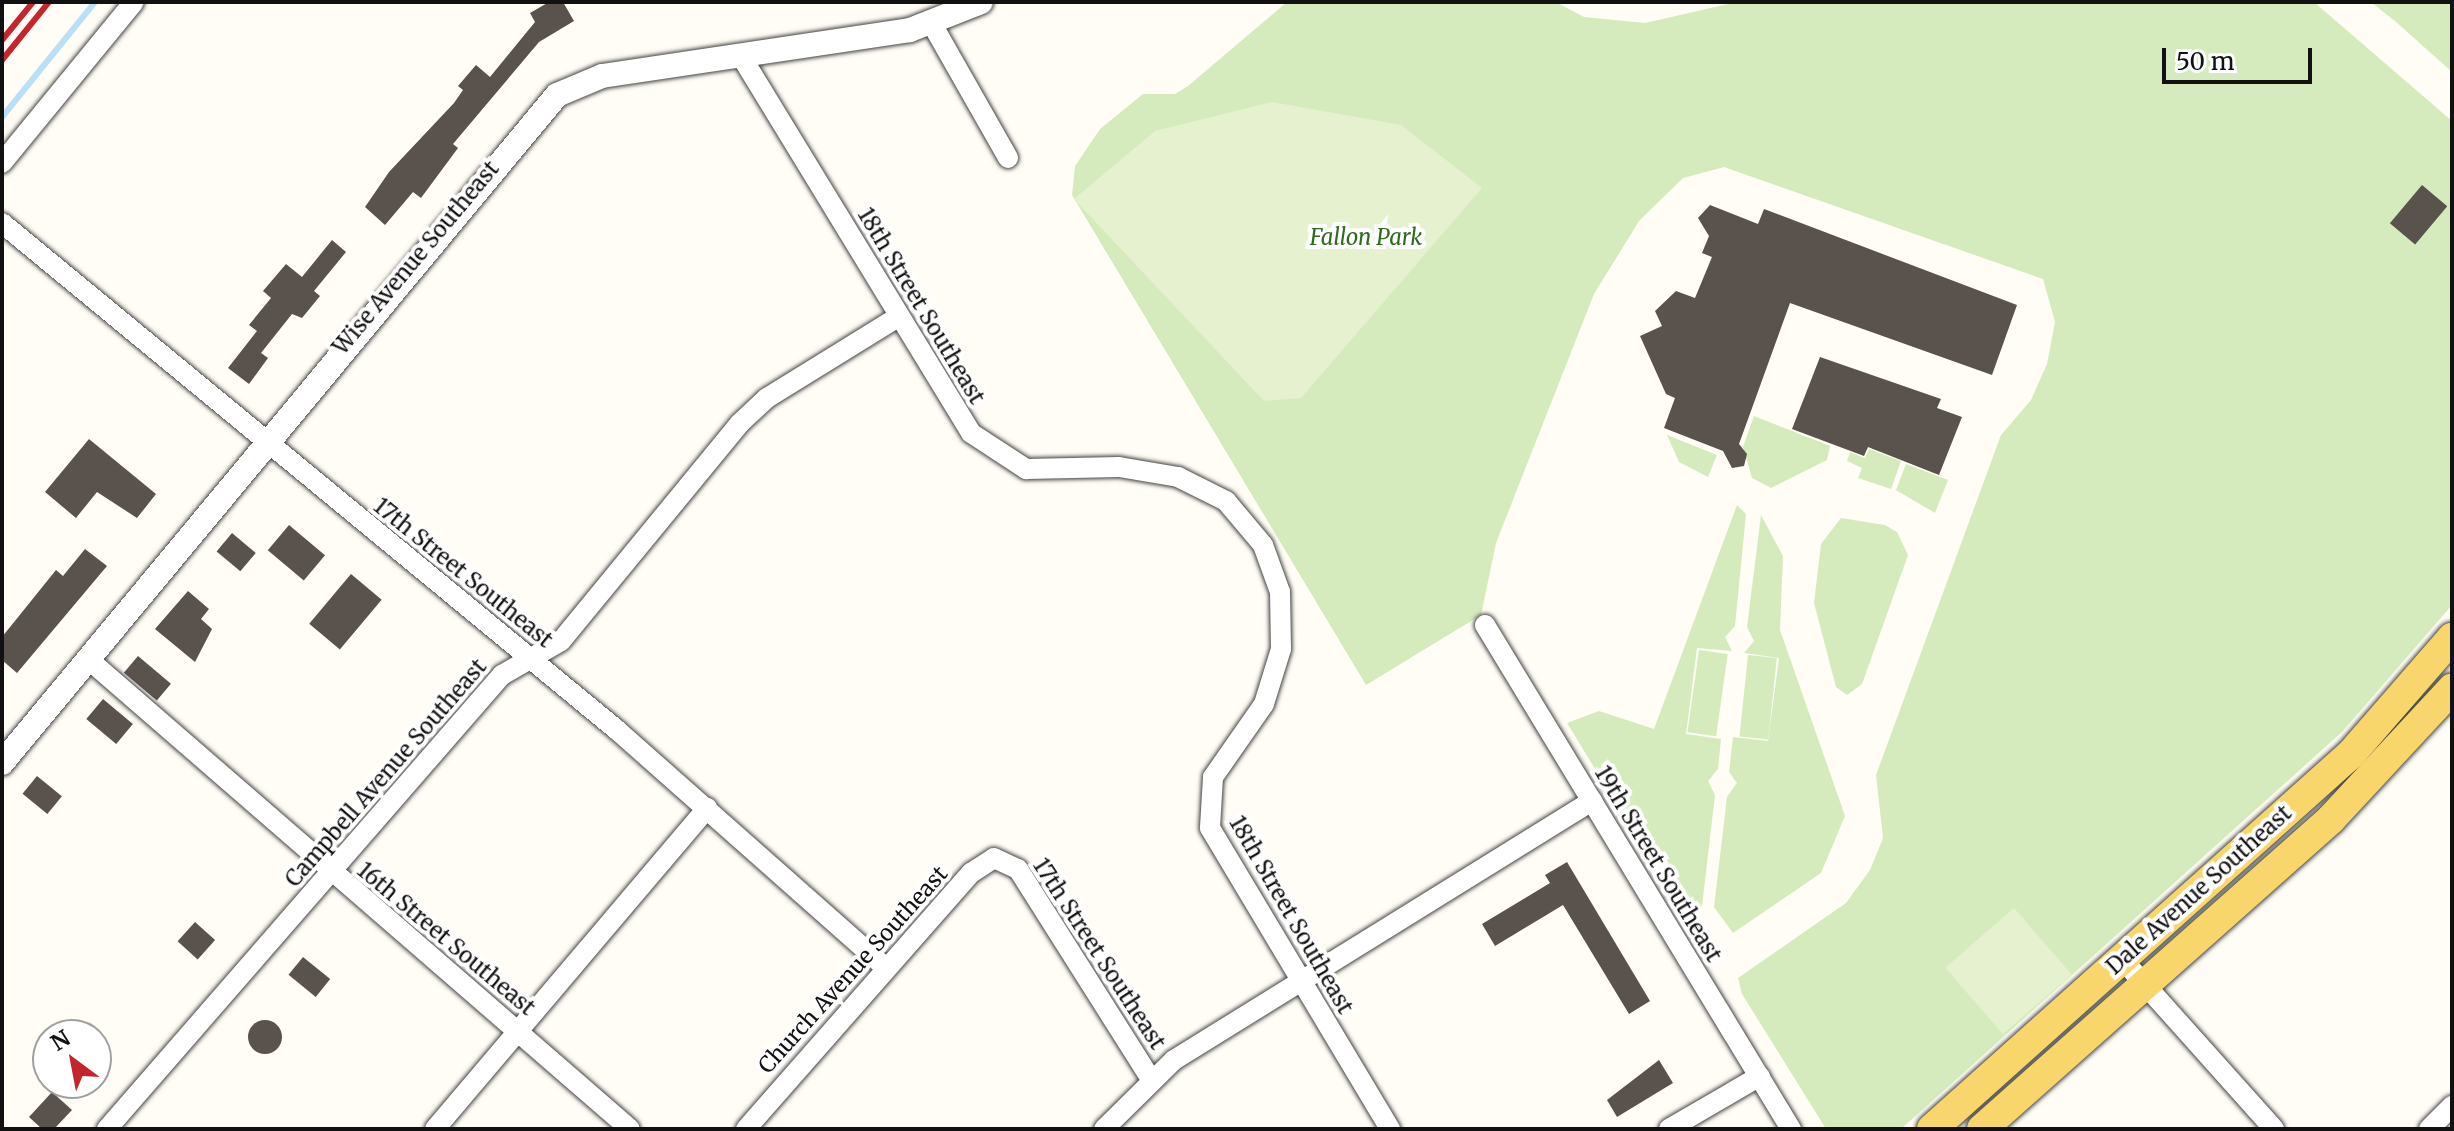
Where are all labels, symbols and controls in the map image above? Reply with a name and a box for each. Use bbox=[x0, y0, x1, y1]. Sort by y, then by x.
scale bar bbox=[2166, 32, 2316, 82]
text: 50 m bbox=[2176, 46, 2235, 77]
street label: Wise Avenue Southeast bbox=[327, 156, 505, 360]
street label: 18th Street Southeast bbox=[852, 203, 990, 409]
park label: Fallon Park bbox=[1310, 225, 1422, 251]
street label: 17th Street Southeast bbox=[368, 493, 558, 653]
street label: Campbell Avenue Southeast bbox=[280, 654, 492, 892]
street label: 19th Street Southeast bbox=[1589, 761, 1727, 967]
street label: Dale Avenue Southeast bbox=[2101, 800, 2297, 980]
street label: 18th Street Southeast bbox=[1224, 811, 1358, 1019]
street label: 17th Street Southeast bbox=[1027, 853, 1171, 1055]
street label: 16th Street Southeast bbox=[352, 857, 540, 1021]
street label: Church Avenue Southeast bbox=[753, 861, 953, 1079]
north arrow bbox=[32, 1019, 112, 1099]
text: N bbox=[46, 1024, 75, 1057]

